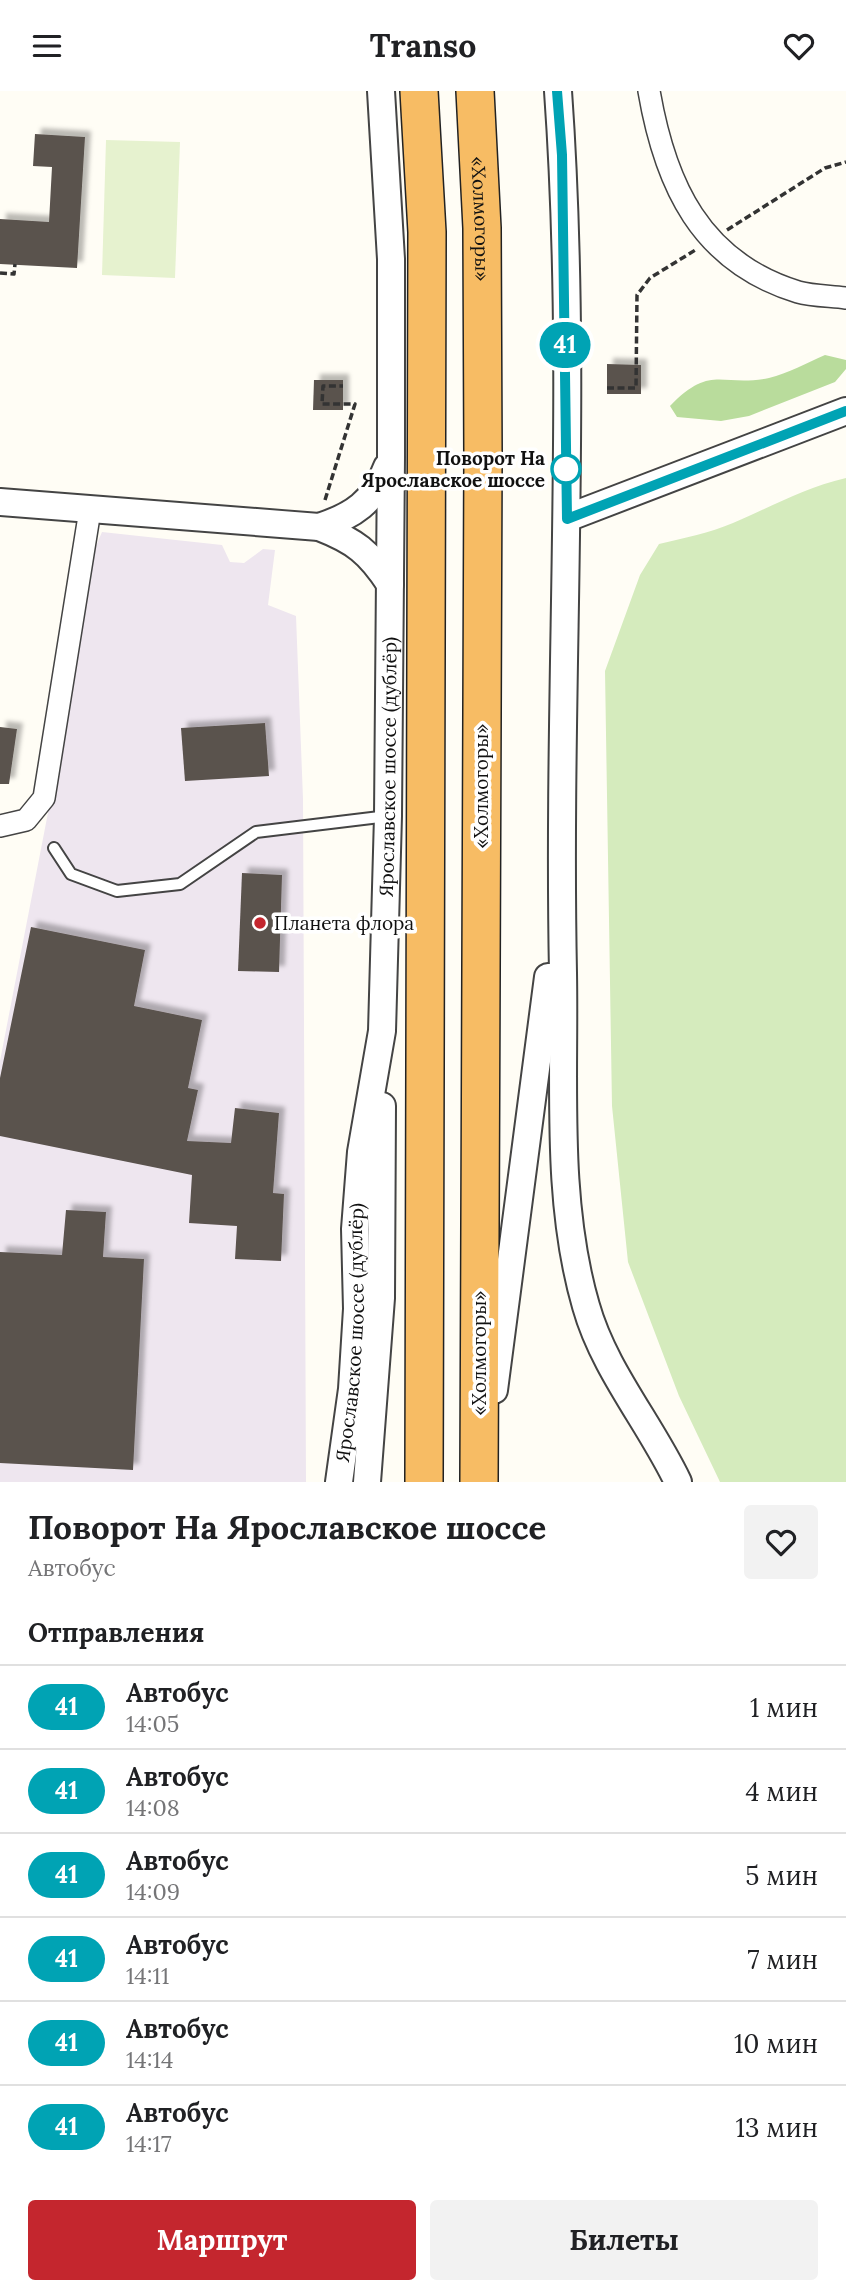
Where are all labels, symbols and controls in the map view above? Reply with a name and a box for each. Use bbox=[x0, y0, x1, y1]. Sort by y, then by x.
text: Transo bbox=[370, 25, 476, 66]
icon: menu bbox=[28, 27, 66, 65]
icon: heart bbox=[780, 27, 818, 65]
street label: «Холмогоры» bbox=[466, 156, 494, 281]
line badge: 41 bbox=[534, 322, 596, 368]
text: 41 bbox=[554, 329, 576, 360]
place label: Поворот На Ярославское шоссе bbox=[361, 446, 545, 492]
marker: Поворот На Ярославское шоссе bbox=[551, 454, 581, 484]
street label: Ярославское шоссе (дублёр) bbox=[374, 637, 402, 898]
street label: «Холмогоры» bbox=[469, 724, 493, 848]
place label: Планета флора bbox=[274, 911, 414, 935]
marker: Планета флора bbox=[252, 915, 268, 931]
street label: Ярославское шоссе (дублёр) bbox=[330, 1202, 370, 1464]
street label: «Холмогоры» bbox=[467, 1291, 491, 1415]
button: heart bbox=[744, 1505, 818, 1579]
text: Поворот На Ярославское шоссе bbox=[28, 1506, 546, 1548]
text: Автобус bbox=[28, 1553, 116, 1582]
text: Отправления bbox=[28, 1616, 204, 1649]
text: Автобус bbox=[126, 1676, 229, 1709]
text: 41 bbox=[55, 1691, 78, 1722]
text: 1 мин bbox=[750, 1691, 818, 1724]
text: 14:05 bbox=[126, 1709, 179, 1738]
text: Автобус bbox=[126, 1760, 229, 1793]
text: 41 bbox=[55, 1775, 78, 1806]
text: 4 мин bbox=[745, 1775, 818, 1808]
text: 14:08 bbox=[126, 1793, 180, 1822]
text: Автобус bbox=[126, 1844, 229, 1877]
text: 41 bbox=[55, 1859, 78, 1890]
text: 5 мин bbox=[745, 1859, 818, 1892]
text: 14:09 bbox=[126, 1877, 180, 1906]
text: Автобус bbox=[126, 1928, 229, 1961]
text: 41 bbox=[55, 1943, 78, 1974]
text: 7 мин bbox=[748, 1943, 818, 1976]
text: 14:11 bbox=[126, 1961, 169, 1990]
text: Автобус bbox=[126, 2012, 229, 2045]
text: 41 bbox=[55, 2027, 78, 2058]
text: 10 мин bbox=[734, 2027, 818, 2060]
text: 14:14 bbox=[126, 2045, 173, 2074]
text: Автобус bbox=[126, 2096, 229, 2129]
text: 41 bbox=[55, 2111, 78, 2142]
text: 13 мин bbox=[736, 2111, 818, 2144]
text: 14:17 bbox=[126, 2129, 172, 2158]
button: Маршрут bbox=[28, 2200, 416, 2280]
button: Билеты bbox=[430, 2200, 818, 2280]

